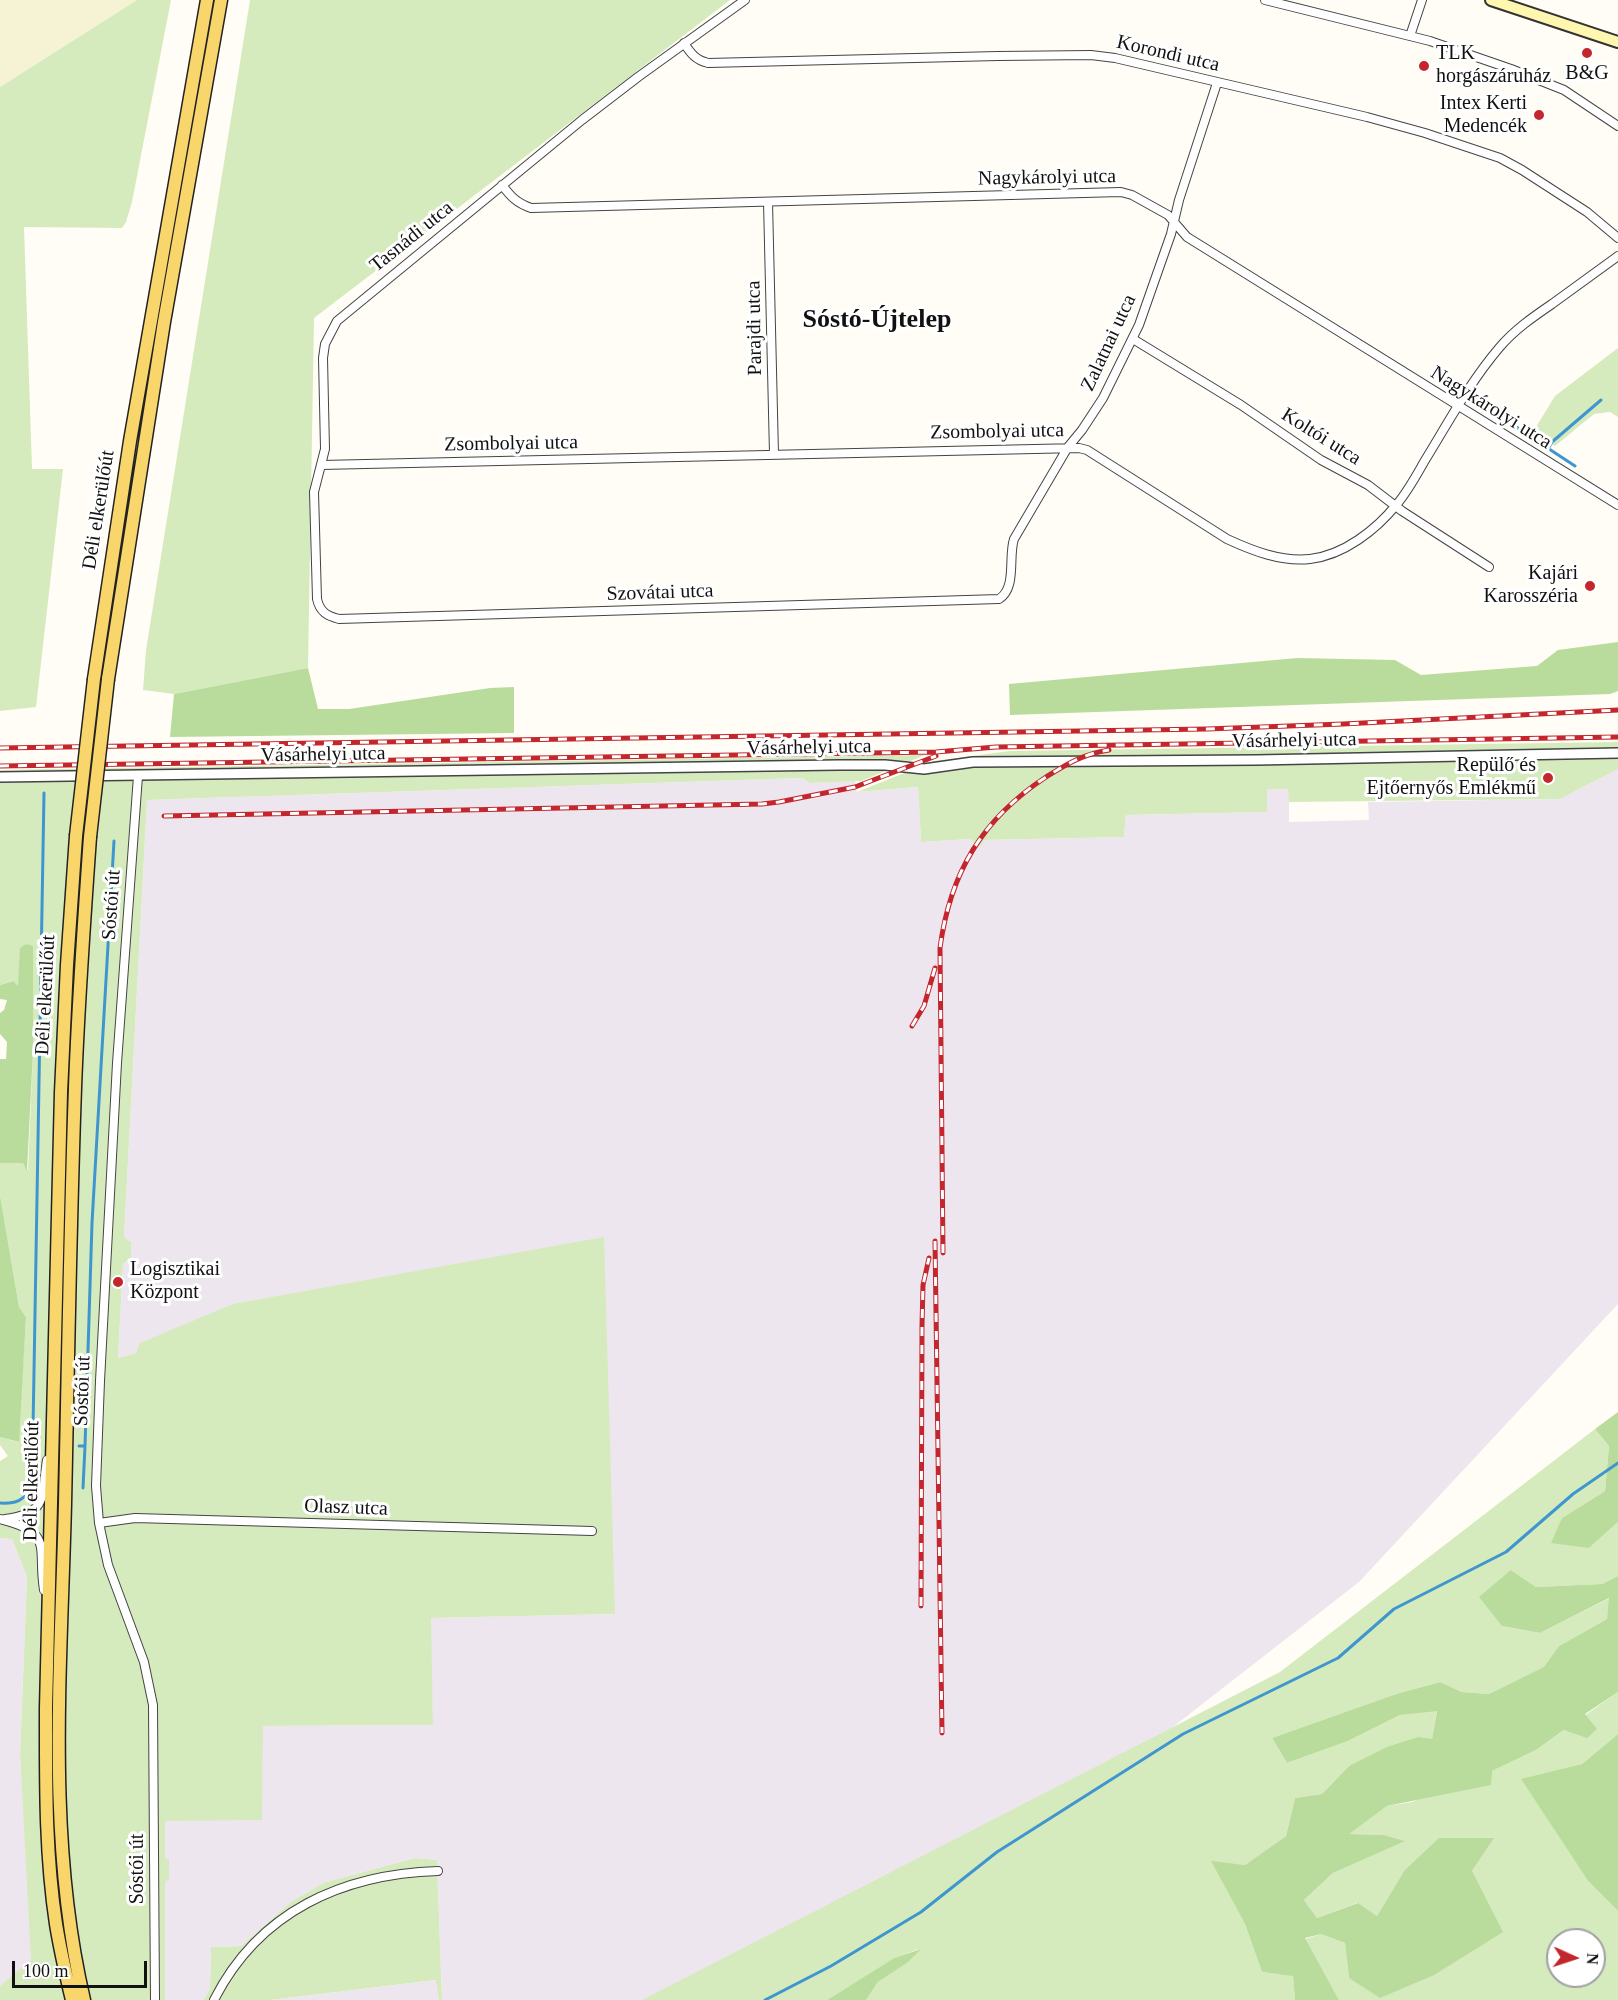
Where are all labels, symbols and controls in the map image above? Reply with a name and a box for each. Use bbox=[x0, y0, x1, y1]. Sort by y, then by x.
street label: Korondi utca bbox=[1114, 31, 1222, 77]
place label: TLK horgászáruház bbox=[1436, 42, 1551, 89]
marker: B&G bbox=[1580, 46, 1594, 60]
marker: TLK horgászáruház bbox=[1417, 59, 1431, 73]
place label: B&G bbox=[1565, 62, 1609, 86]
place label: Intex Kerti Medencék bbox=[1440, 92, 1527, 139]
marker: Intex Kerti Medencék bbox=[1532, 108, 1546, 122]
street label: Nagykárolyi utca bbox=[978, 165, 1116, 191]
street label: Tasnádi utca bbox=[366, 196, 458, 278]
street label: Parajdi utca bbox=[742, 280, 768, 376]
street label: Zalatnai utca bbox=[1076, 291, 1142, 395]
district label: Sóstó-Újtelep bbox=[803, 304, 951, 336]
street label: Nagykárolyi utca bbox=[1426, 361, 1556, 455]
street label: Koltói utca bbox=[1277, 403, 1365, 471]
street label: Zsombolyai utca bbox=[930, 419, 1064, 445]
street label: Zsombolyai utca bbox=[444, 431, 578, 457]
street label: Déli elkerülőút bbox=[78, 449, 120, 571]
place label: Kajári Karosszéria bbox=[1484, 562, 1578, 609]
street label: Szovátai utca bbox=[606, 579, 714, 607]
marker: Kajári Karosszéria bbox=[1583, 579, 1597, 593]
street label: Vásárhelyi utca bbox=[1231, 728, 1357, 754]
street label: Vásárhelyi utca bbox=[746, 735, 872, 761]
street label: Vásárhelyi utca bbox=[260, 742, 386, 768]
place label: Repülő és Ejtőernyős Emlékmű bbox=[1367, 754, 1536, 801]
marker: Repülő és Ejtőernyős Emlékmű bbox=[1541, 771, 1555, 785]
street label: Sóstói út bbox=[98, 869, 126, 941]
street label: Déli elkerülőút bbox=[31, 934, 61, 1056]
place label: Logisztikai Központ bbox=[130, 1258, 220, 1305]
marker: Logisztikai Központ bbox=[111, 1275, 125, 1289]
street label: Sóstói út bbox=[70, 1355, 96, 1427]
street label: Déli elkerülőút bbox=[19, 1421, 45, 1541]
street label: Olasz utca bbox=[304, 1495, 388, 1521]
street label: Sóstói út bbox=[126, 1834, 150, 1904]
north arrow bbox=[1546, 1928, 1606, 1988]
scale bar bbox=[15, 1949, 150, 1987]
text: N bbox=[1584, 1953, 1601, 1965]
text: 100 m bbox=[23, 1961, 69, 1981]

